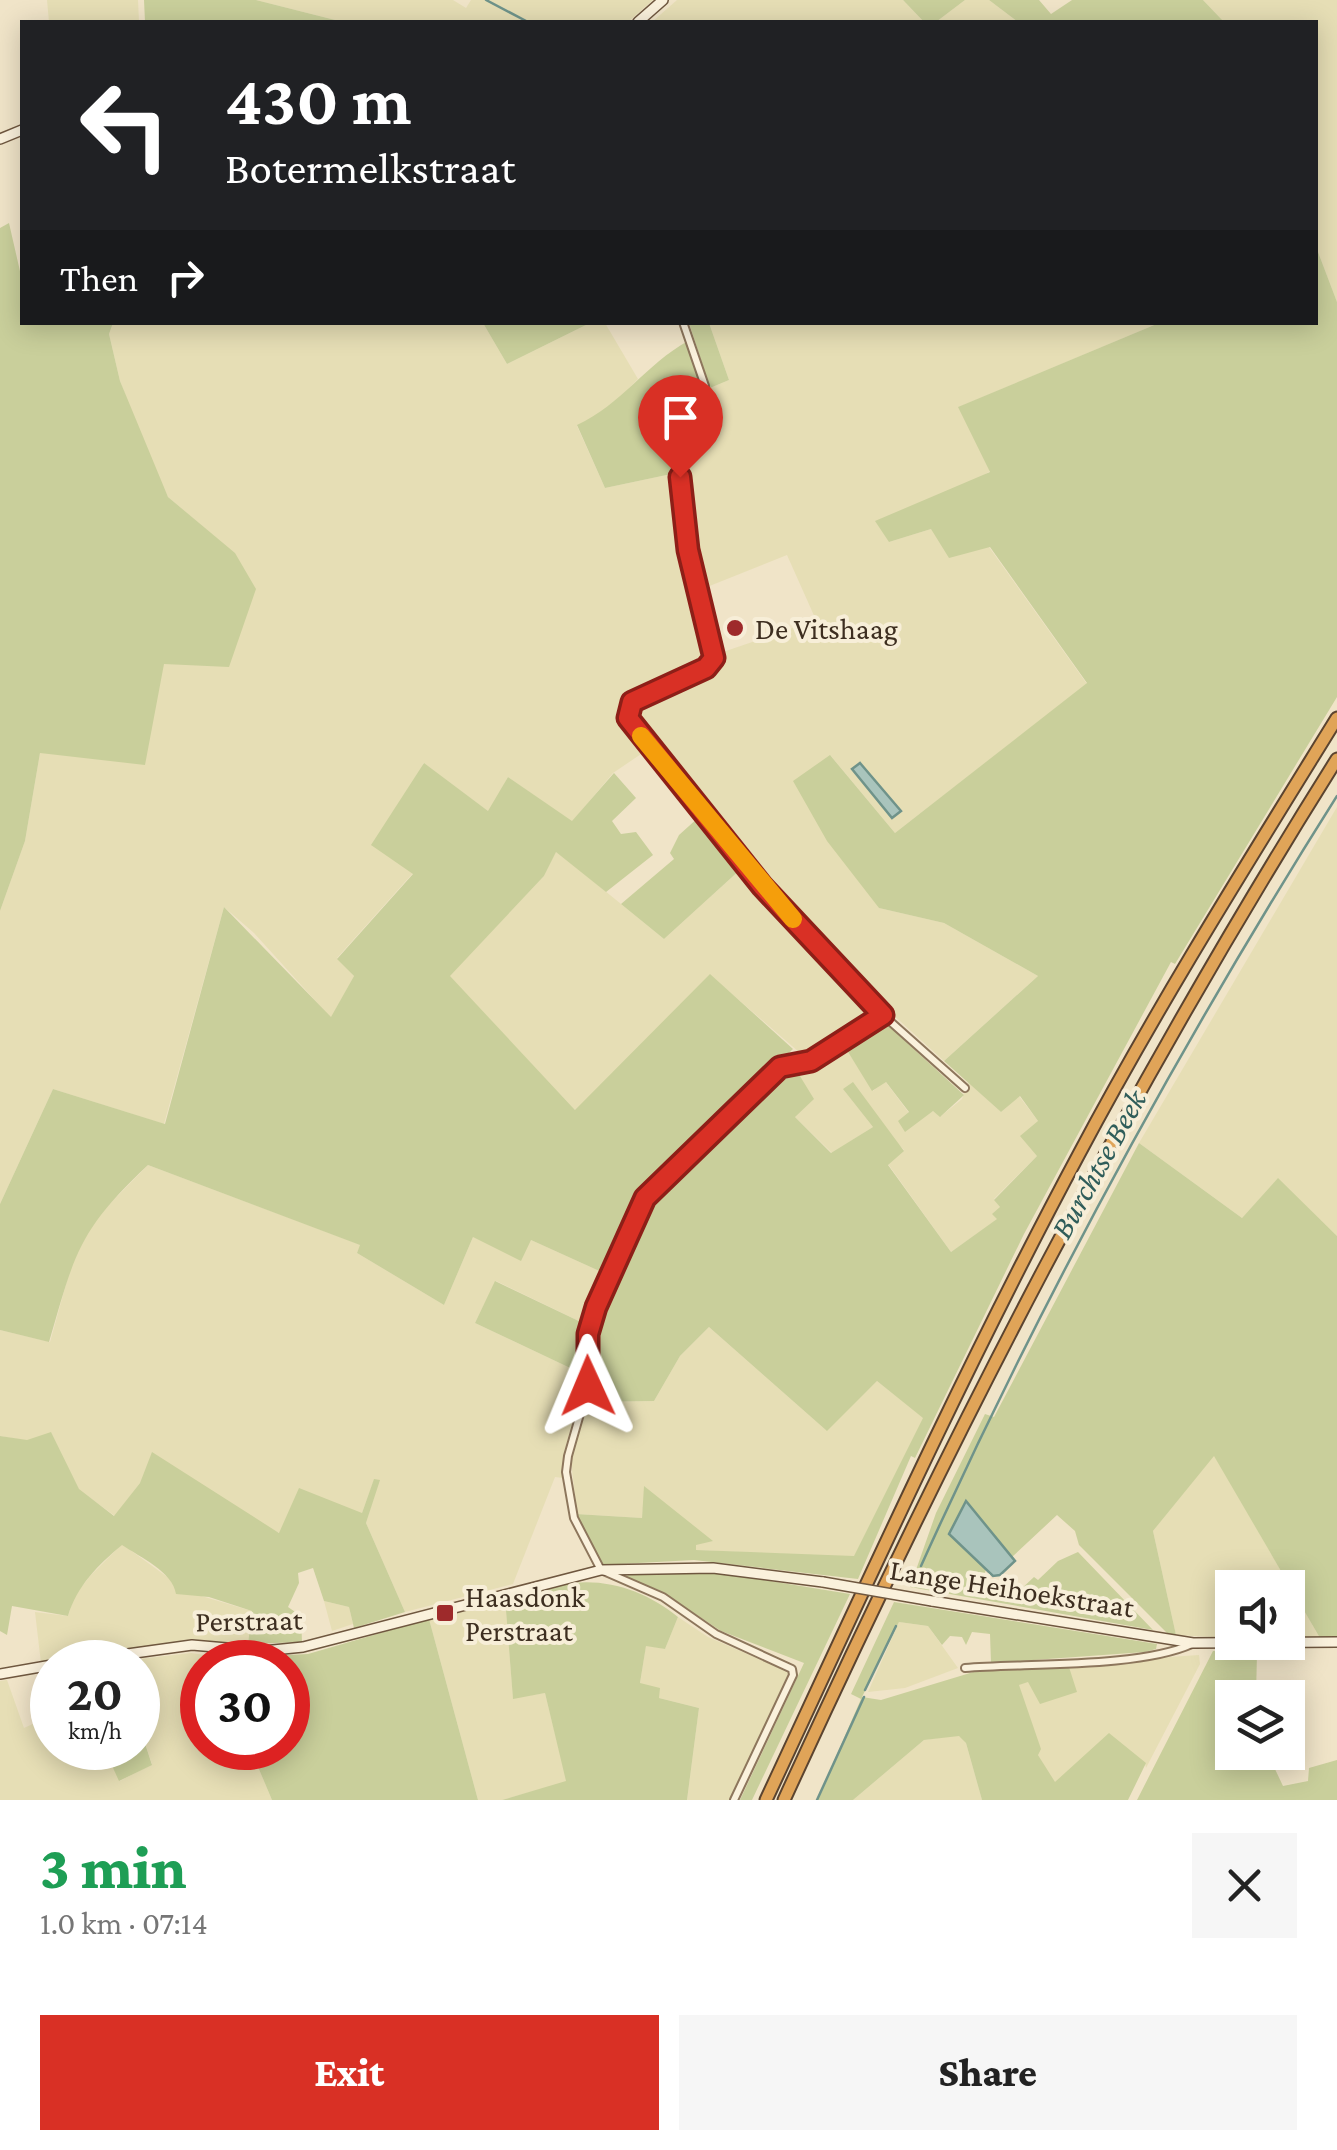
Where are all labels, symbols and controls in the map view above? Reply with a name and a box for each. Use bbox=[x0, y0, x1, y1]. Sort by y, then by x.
icon: left bbox=[60, 60, 190, 190]
text: 430 m bbox=[225, 61, 411, 139]
text: Botermelkstraat bbox=[225, 143, 516, 193]
icon: right bbox=[158, 250, 213, 305]
text: Then bbox=[60, 257, 138, 299]
pin bbox=[638, 375, 723, 478]
icon: arrive bbox=[653, 390, 708, 445]
place label: De Vitshaag bbox=[755, 612, 898, 646]
marker: De Vitshaag bbox=[724, 617, 746, 639]
water label: Burchtse Beek bbox=[1043, 1082, 1154, 1244]
position arrow bbox=[536, 1334, 640, 1438]
street label: Lange Heihoekstraat bbox=[887, 1552, 1137, 1625]
map controls bbox=[1215, 1570, 1305, 1770]
button: sound bbox=[1215, 1570, 1305, 1660]
place label: Haasdonk Perstraat bbox=[465, 1580, 586, 1647]
marker: Haasdonk Perstraat bbox=[434, 1602, 456, 1624]
street label: Perstraat bbox=[195, 1603, 304, 1637]
speed limit sign: 30 bbox=[180, 1640, 310, 1770]
text: 20 bbox=[67, 1665, 123, 1721]
button: layers bbox=[1215, 1680, 1305, 1770]
text: km/h bbox=[68, 1717, 122, 1744]
button: close bbox=[1192, 1833, 1297, 1938]
text: 3 min bbox=[40, 1834, 186, 1901]
text: 1.0 km · 07:14 bbox=[40, 1905, 208, 1941]
button: Exit bbox=[40, 2015, 659, 2130]
button: Share bbox=[679, 2015, 1297, 2130]

